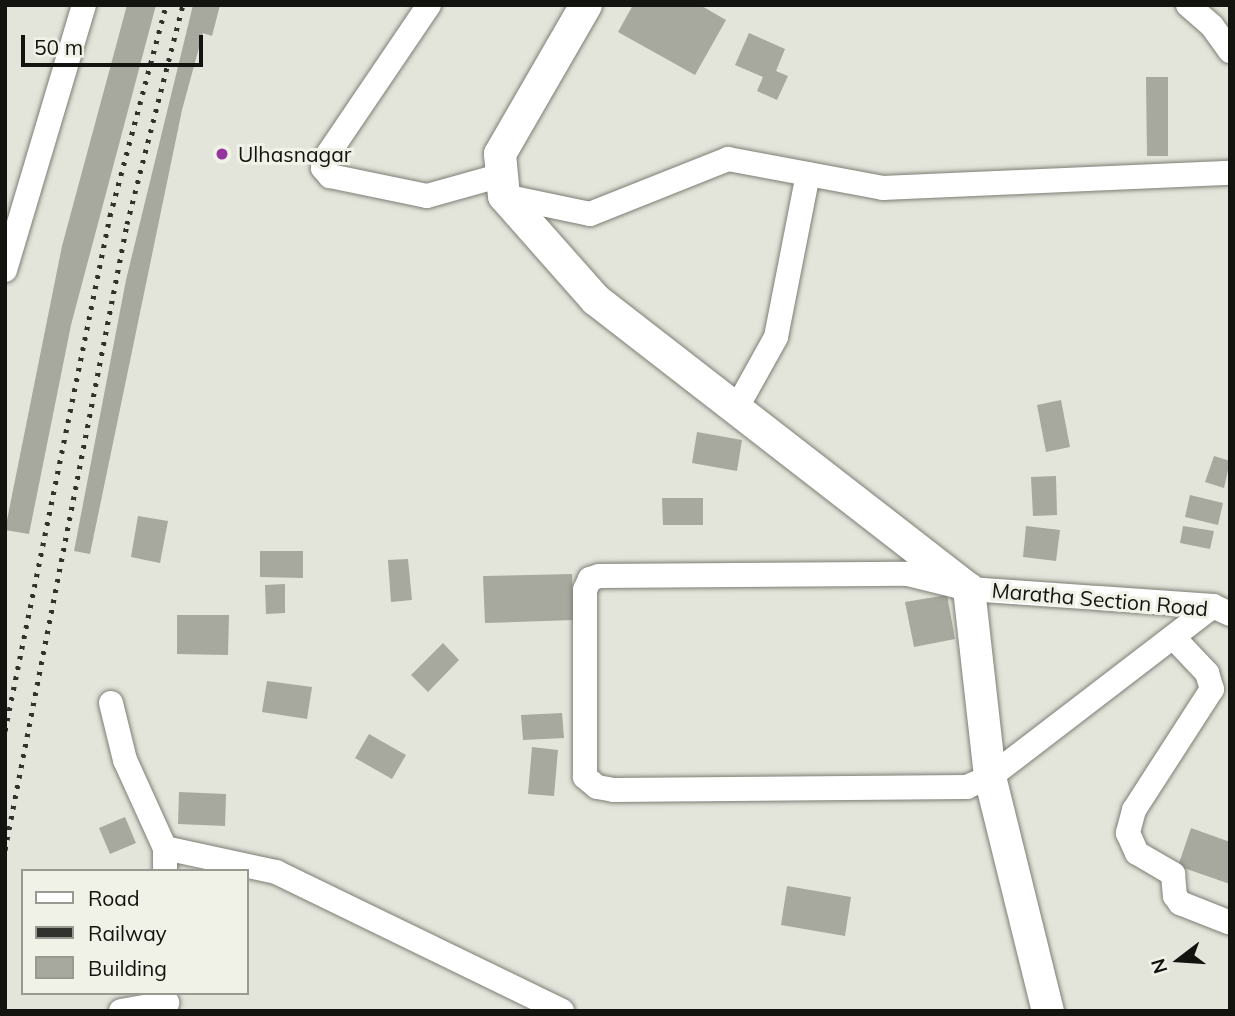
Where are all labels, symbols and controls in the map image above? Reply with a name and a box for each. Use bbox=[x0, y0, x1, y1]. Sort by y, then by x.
scale bar bbox=[24, 21, 206, 65]
text: 50 m bbox=[34, 34, 83, 60]
place label: Ulhasnagar bbox=[238, 141, 351, 167]
marker: Ulhasnagar bbox=[212, 144, 232, 164]
street label: Maratha Section Road bbox=[991, 577, 1209, 621]
legend bbox=[21, 869, 248, 995]
text: Road bbox=[88, 885, 139, 911]
text: Railway bbox=[88, 920, 167, 946]
north arrow bbox=[1144, 925, 1214, 995]
text: Building bbox=[88, 955, 167, 981]
text: N bbox=[1145, 956, 1172, 977]

